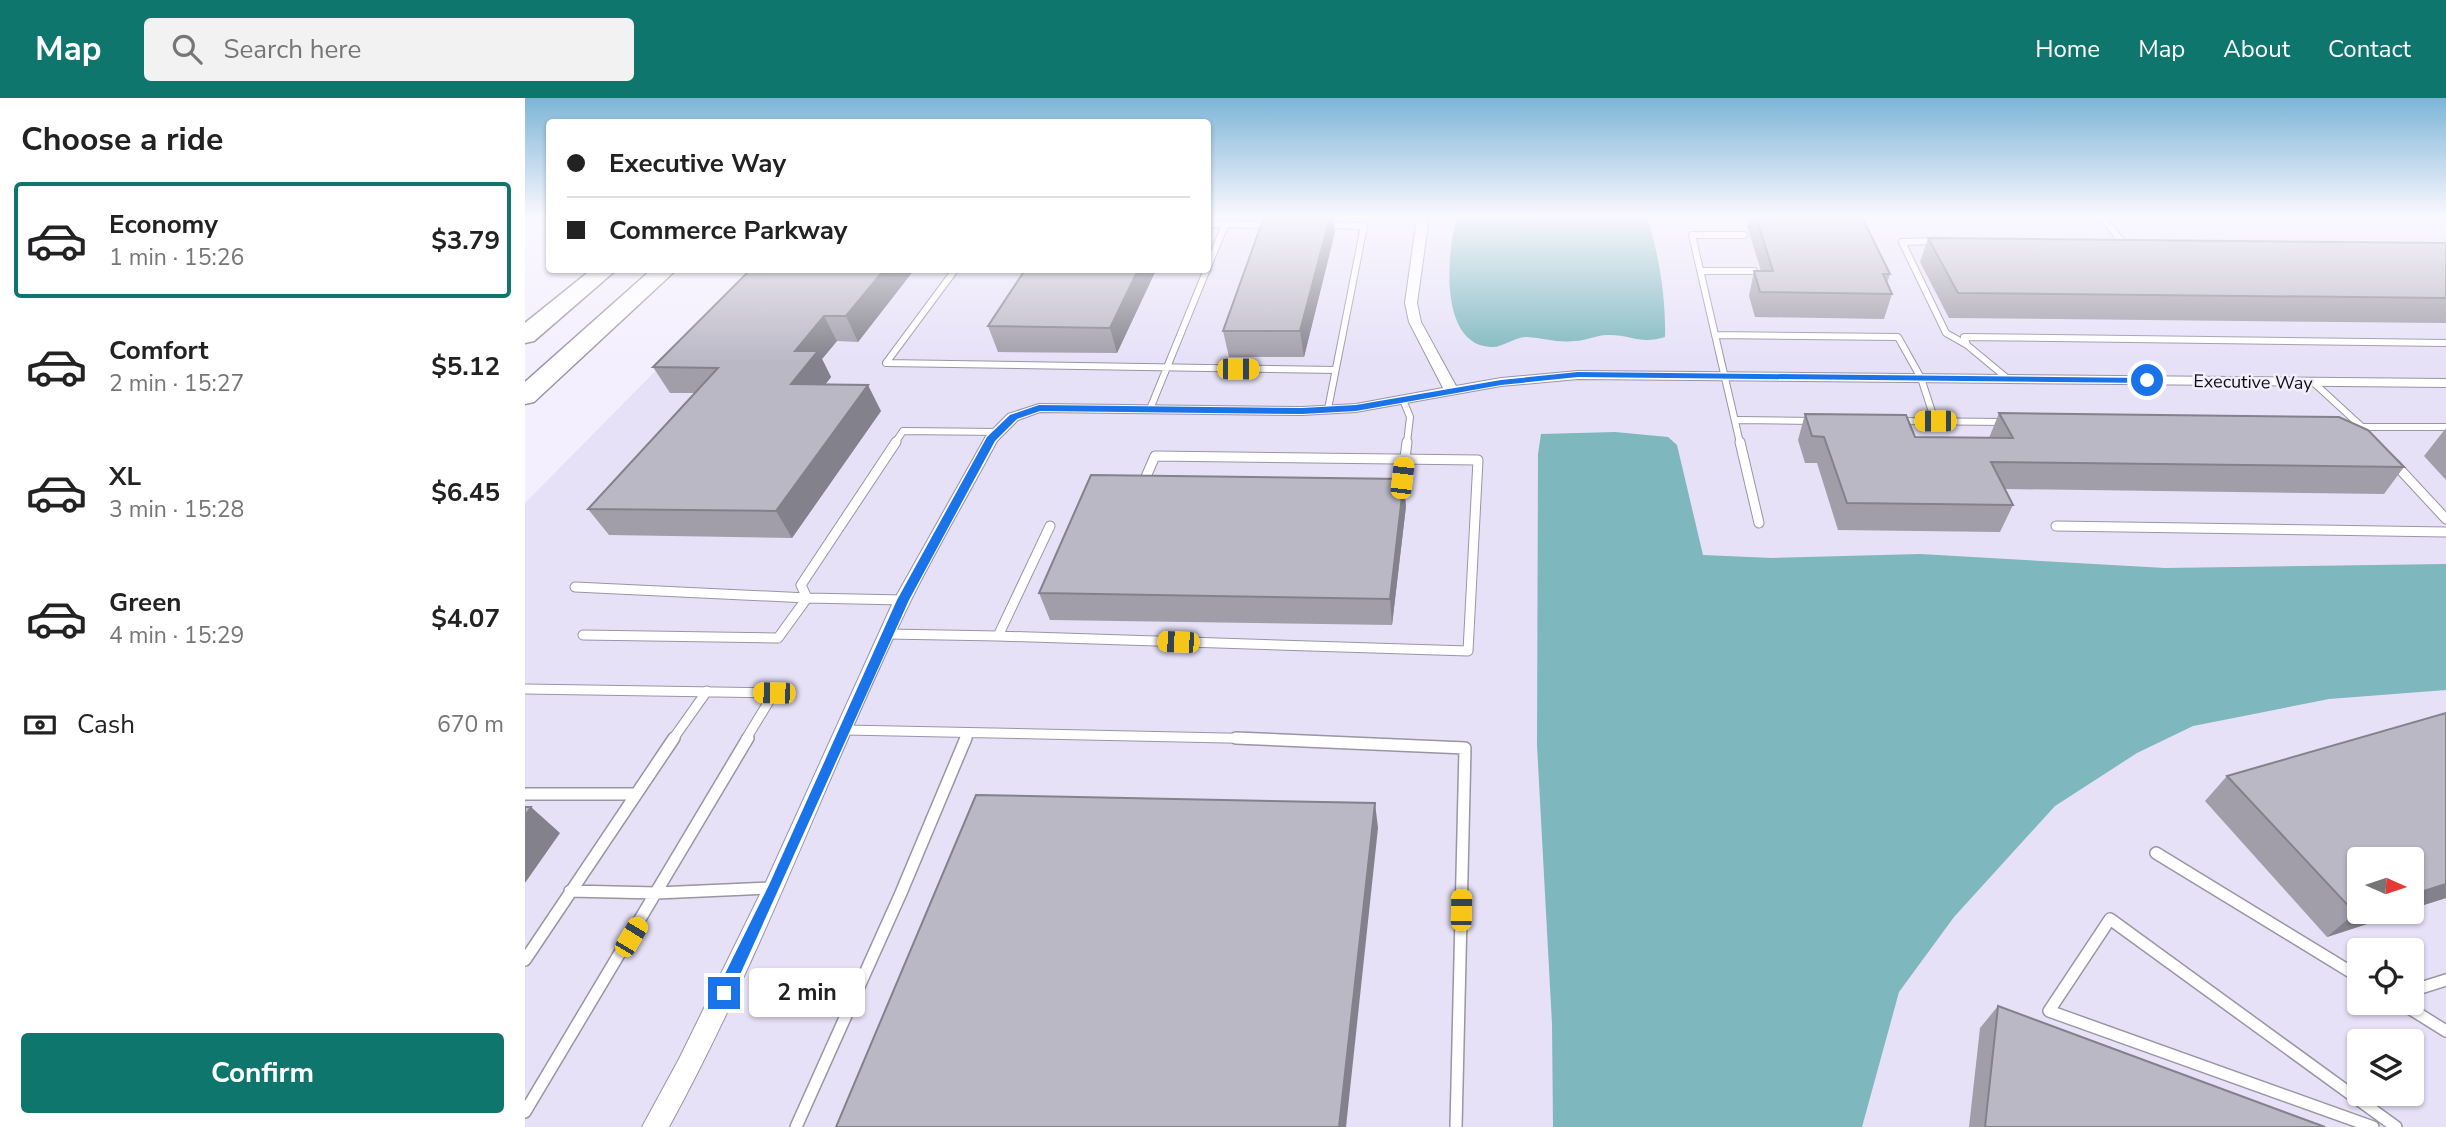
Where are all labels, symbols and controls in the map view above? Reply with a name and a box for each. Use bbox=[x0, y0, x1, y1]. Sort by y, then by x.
search box bbox=[144, 18, 634, 81]
text: Map bbox=[35, 27, 102, 72]
icon: search bbox=[168, 30, 206, 68]
text: Search here bbox=[224, 32, 361, 67]
text: Home bbox=[2035, 33, 2100, 65]
text: Map bbox=[2138, 33, 2185, 65]
text: About bbox=[2223, 33, 2290, 65]
text: Contact bbox=[2328, 33, 2411, 65]
text: Choose a ride bbox=[21, 118, 223, 161]
text: Executive Way bbox=[609, 146, 786, 181]
text: Economy bbox=[109, 207, 218, 242]
icon: car bbox=[25, 209, 88, 272]
text: Commerce Parkway bbox=[609, 213, 847, 248]
text: $3.79 bbox=[431, 223, 500, 258]
text: 1 min · 15:26 bbox=[109, 242, 244, 273]
text: Comfort bbox=[109, 333, 209, 368]
icon: car bbox=[25, 335, 88, 398]
text: $5.12 bbox=[431, 349, 500, 384]
car bbox=[1218, 359, 1260, 380]
route start bbox=[2131, 364, 2163, 396]
text: 2 min · 15:27 bbox=[109, 368, 244, 399]
street label: Executive Way bbox=[2193, 369, 2313, 395]
car bbox=[1915, 411, 1957, 432]
car bbox=[1390, 456, 1415, 500]
text: XL bbox=[109, 459, 141, 494]
icon: car bbox=[25, 461, 88, 524]
text: $6.45 bbox=[431, 475, 500, 510]
text: 3 min · 15:28 bbox=[109, 494, 244, 525]
text: Green bbox=[109, 585, 182, 620]
icon: car bbox=[25, 587, 88, 650]
text: $4.07 bbox=[431, 601, 500, 636]
text: 4 min · 15:29 bbox=[109, 620, 244, 651]
car bbox=[1157, 631, 1200, 653]
car bbox=[753, 682, 796, 704]
icon: cash bbox=[21, 706, 59, 744]
text: Cash bbox=[77, 707, 135, 742]
text: 670 m bbox=[437, 709, 504, 740]
north arrow bbox=[2347, 847, 2424, 924]
map controls bbox=[2347, 847, 2424, 1106]
car bbox=[1451, 889, 1472, 931]
car bbox=[612, 914, 651, 960]
button: locate bbox=[2347, 938, 2424, 1015]
callout: 2 min bbox=[749, 968, 864, 1018]
route end bbox=[708, 977, 740, 1009]
text: 2 min bbox=[777, 977, 837, 1008]
button: layers bbox=[2347, 1029, 2424, 1106]
button: Confirm bbox=[21, 1033, 504, 1113]

